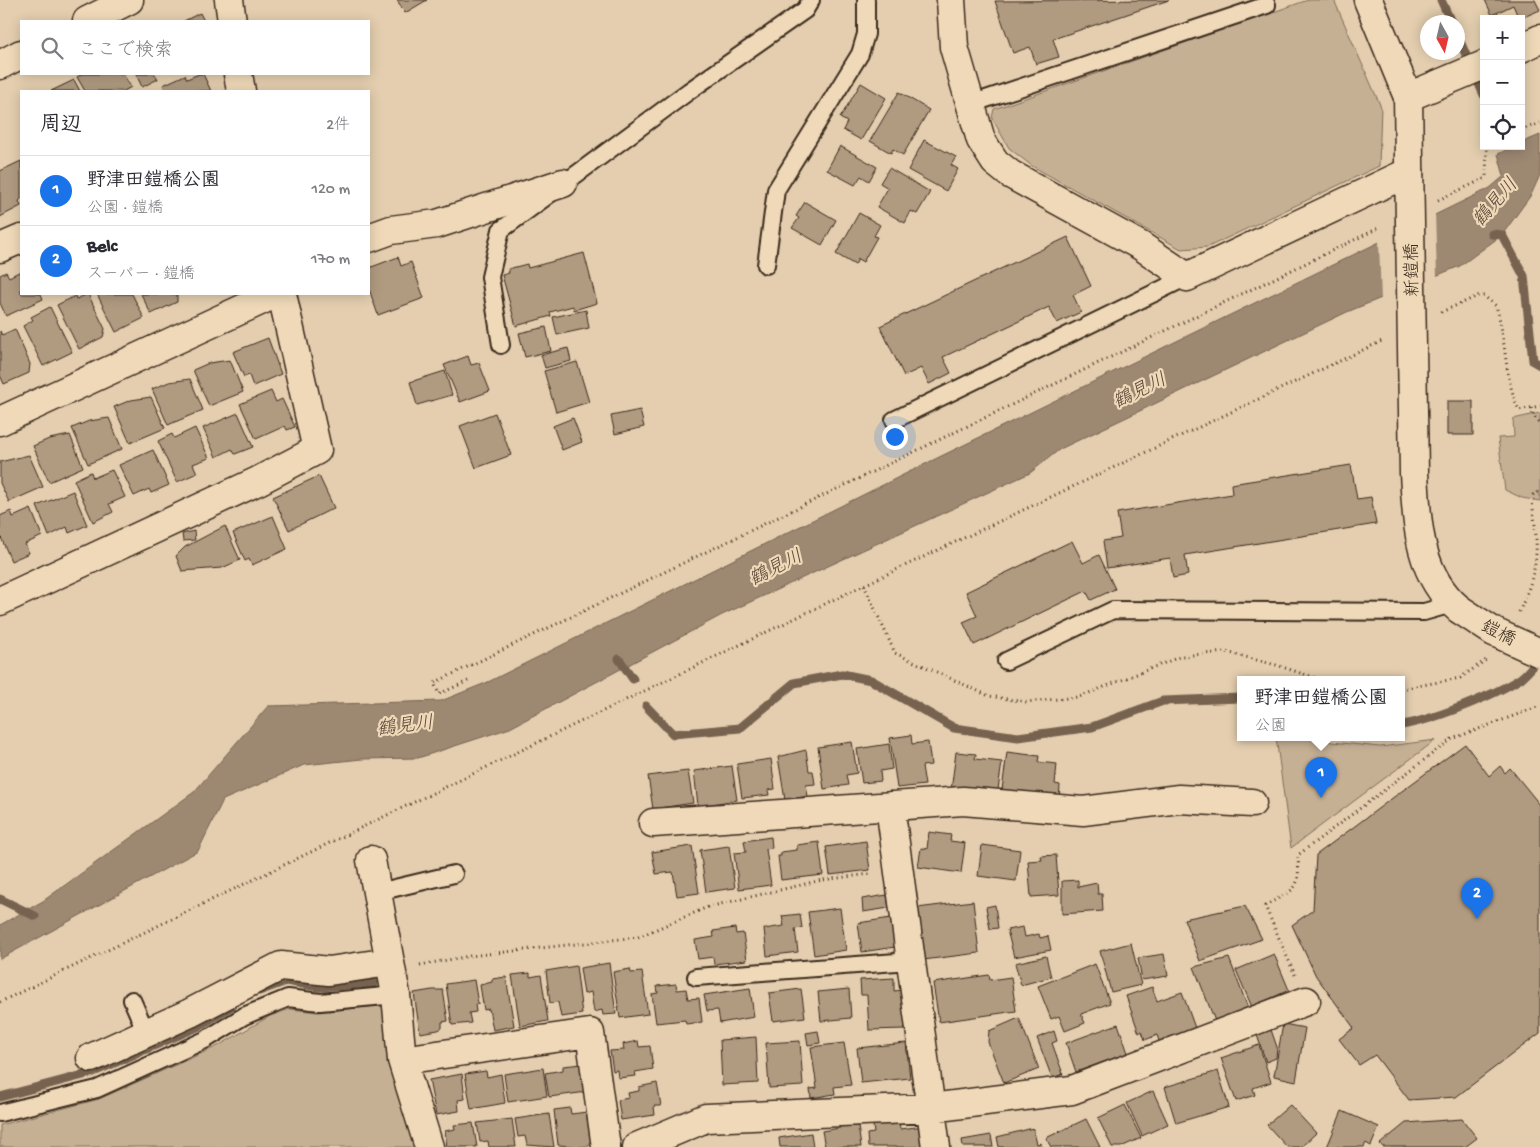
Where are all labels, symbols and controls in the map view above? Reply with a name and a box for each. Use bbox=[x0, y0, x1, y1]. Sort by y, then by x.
north arrow bbox=[1420, 15, 1465, 60]
map controls bbox=[1480, 15, 1525, 150]
button: + bbox=[1480, 15, 1525, 60]
search box bbox=[20, 20, 370, 75]
icon: search bbox=[38, 34, 66, 62]
text: ここで検索 bbox=[78, 40, 173, 63]
button: − bbox=[1480, 60, 1525, 105]
button: locate bbox=[1480, 105, 1525, 150]
text: 周辺 bbox=[40, 114, 82, 139]
text: 2件 bbox=[326, 117, 350, 136]
text: 野津田鎧橋公園 bbox=[87, 170, 220, 193]
water label: 鶴見川 bbox=[1469, 174, 1524, 232]
text: 1 bbox=[53, 181, 59, 200]
text: 120 m bbox=[311, 181, 350, 200]
text: 公園 · 鎧橋 bbox=[87, 200, 164, 219]
text: Belc bbox=[87, 236, 117, 259]
street label: 新鎧橋 bbox=[1402, 243, 1424, 297]
text: 2 bbox=[52, 251, 60, 270]
text: 170 m bbox=[311, 251, 350, 270]
text: スーパー · 鎧橋 bbox=[87, 266, 195, 285]
water label: 鶴見川 bbox=[1109, 368, 1171, 415]
your location bbox=[882, 424, 908, 450]
water label: 鶴見川 bbox=[746, 545, 807, 592]
street label: 鎧橋 bbox=[1477, 616, 1519, 652]
popup bbox=[1237, 676, 1405, 741]
text: 野津田鎧橋公園 bbox=[1254, 688, 1388, 711]
water label: 鶴見川 bbox=[376, 712, 435, 742]
text: 公園 bbox=[1254, 718, 1287, 737]
pin: 1 bbox=[1305, 757, 1337, 798]
pin: 2 bbox=[1461, 878, 1493, 919]

